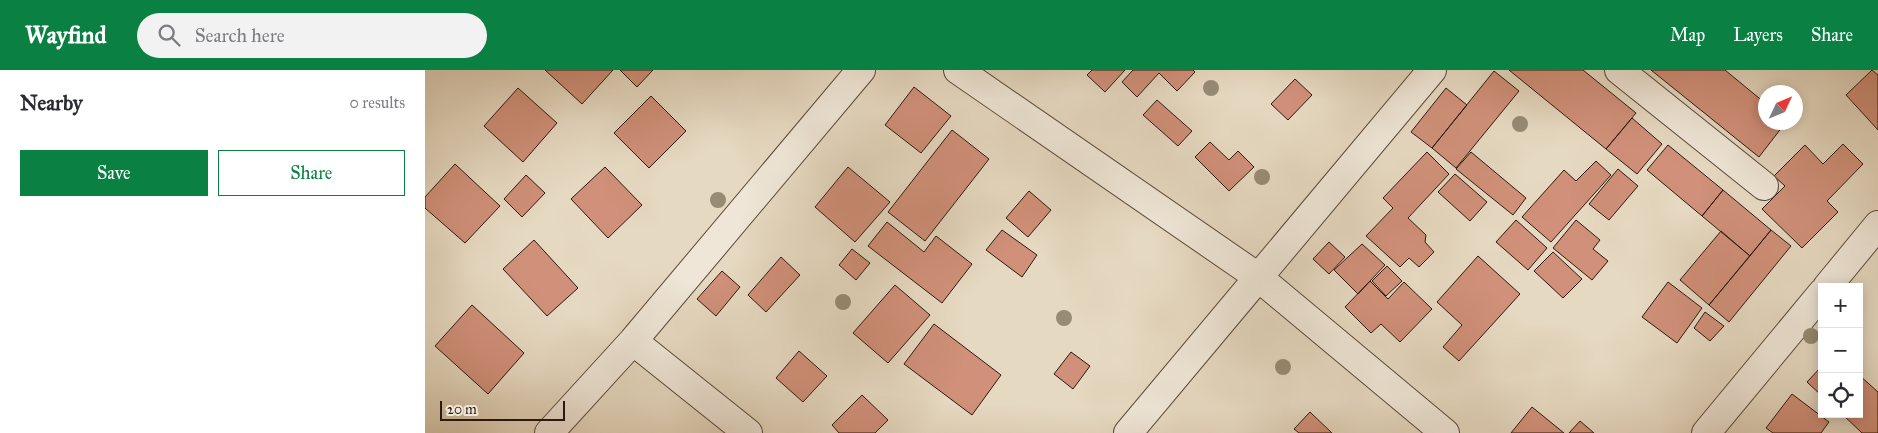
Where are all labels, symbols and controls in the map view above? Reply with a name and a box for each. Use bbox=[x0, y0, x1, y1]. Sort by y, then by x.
search box bbox=[137, 13, 487, 58]
text: Wayfind bbox=[25, 20, 107, 50]
icon: search bbox=[155, 21, 183, 49]
text: Search here bbox=[195, 24, 285, 47]
text: Map bbox=[1670, 24, 1705, 46]
text: Layers bbox=[1733, 24, 1783, 46]
text: Share bbox=[1811, 24, 1853, 46]
north arrow bbox=[1758, 85, 1803, 130]
text: Nearby bbox=[20, 90, 83, 116]
text: 0 results bbox=[350, 93, 405, 112]
button: Save bbox=[20, 150, 208, 196]
button: Share bbox=[218, 150, 405, 196]
map controls bbox=[1818, 283, 1863, 418]
button: + bbox=[1818, 283, 1863, 328]
button: − bbox=[1818, 328, 1863, 373]
button: locate bbox=[1818, 373, 1863, 418]
scale bar bbox=[440, 398, 565, 421]
text: 20 m bbox=[447, 401, 477, 418]

